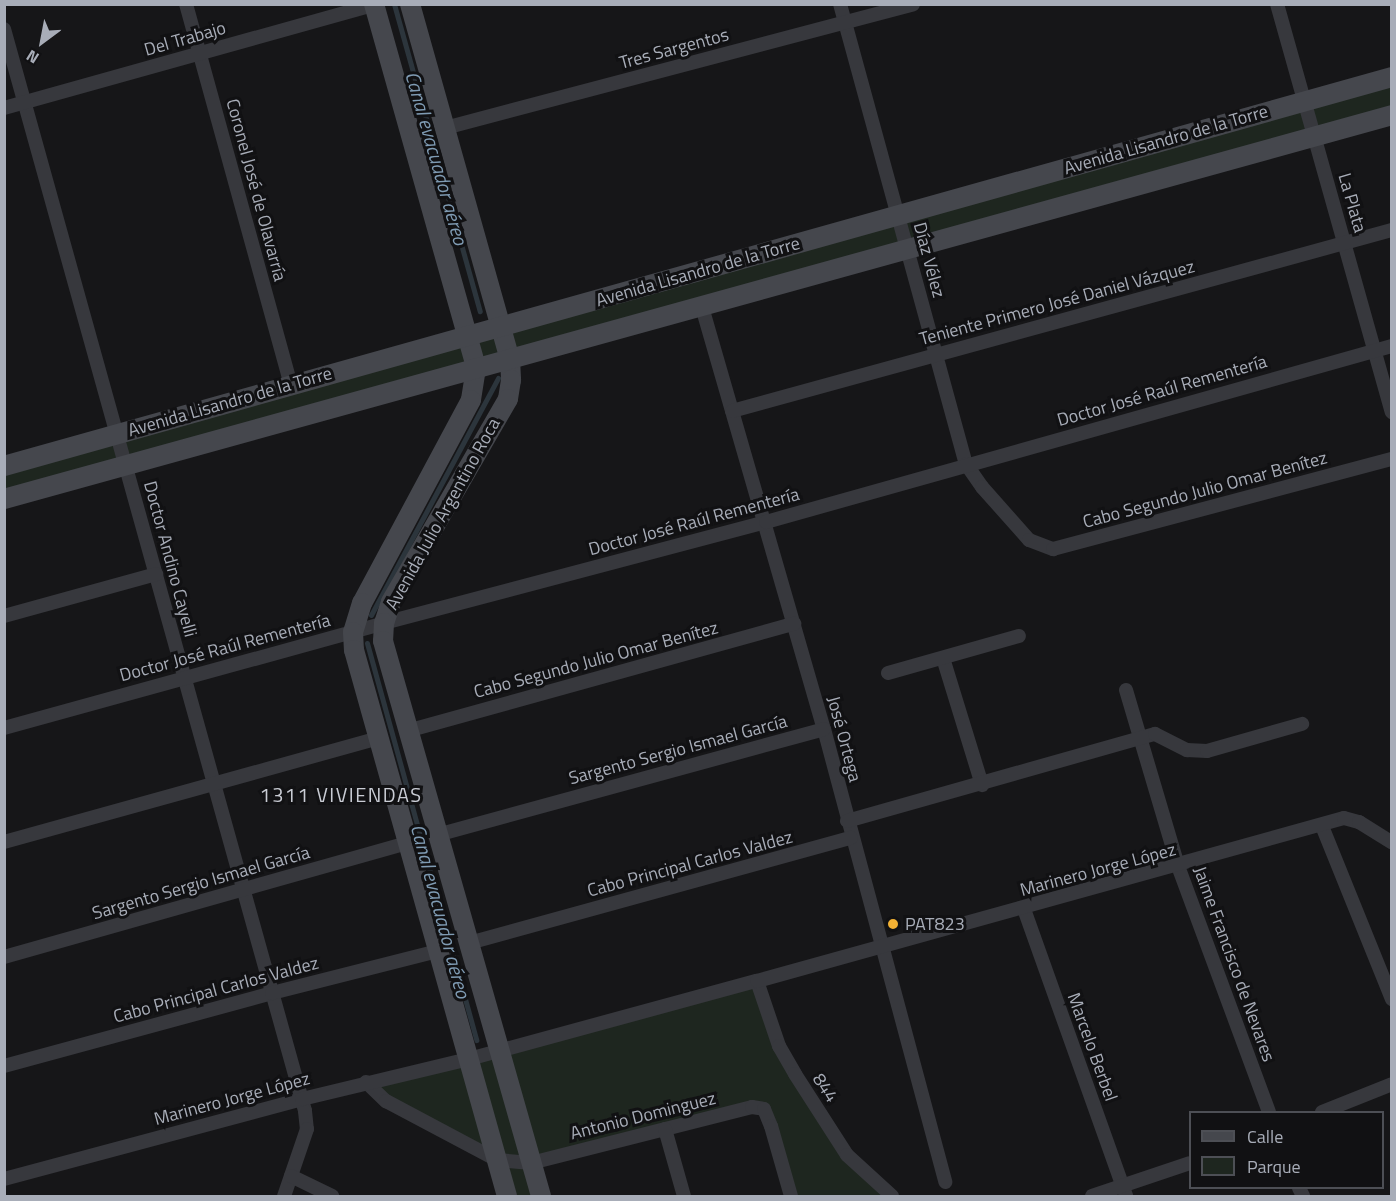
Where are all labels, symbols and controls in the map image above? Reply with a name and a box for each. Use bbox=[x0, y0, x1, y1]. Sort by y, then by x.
north arrow bbox=[12, 12, 72, 72]
street label: Del Trabajo bbox=[142, 17, 228, 61]
street label: Tres Sargentos bbox=[617, 24, 731, 74]
text: N bbox=[21, 44, 44, 70]
water label: Canal evacuador aéreo bbox=[401, 68, 473, 248]
street label: Coronel José de Olavarría bbox=[221, 96, 291, 284]
street label: Avenida Lisandro de la Torre bbox=[1062, 101, 1270, 179]
street label: La Plata bbox=[1333, 171, 1371, 235]
street label: Díaz Vélez bbox=[909, 220, 949, 300]
street label: Avenida Lisandro de la Torre bbox=[594, 233, 802, 311]
street label: Teniente Primero José Daniel Vázquez bbox=[917, 256, 1197, 350]
street label: Doctor José Raúl Rementería bbox=[1055, 351, 1269, 431]
street label: Avenida Lisandro de la Torre bbox=[126, 363, 334, 441]
street label: Avenida Julio Argentino Roca bbox=[381, 414, 505, 614]
street label: Cabo Segundo Julio Omar Benítez bbox=[1081, 447, 1329, 533]
street label: Doctor Andino Cayelli bbox=[139, 479, 201, 639]
street label: Doctor José Raúl Rementería bbox=[586, 483, 802, 561]
street label: Doctor José Raúl Rementería bbox=[117, 609, 333, 687]
street label: Cabo Segundo Julio Omar Benítez bbox=[472, 617, 720, 703]
street label: José Ortega bbox=[822, 694, 866, 784]
street label: Sargento Sergio Ismael García bbox=[566, 710, 790, 790]
district label: 1311 VIVIENDAS bbox=[259, 782, 423, 806]
water label: Canal evacuador aéreo bbox=[406, 821, 476, 1001]
street label: Cabo Principal Carlos Valdez bbox=[585, 826, 795, 902]
street label: Marinero Jorge López bbox=[1018, 839, 1178, 901]
street label: Sargento Sergio Ismael García bbox=[90, 842, 312, 924]
street label: Jaime Francisco de Nevares bbox=[1189, 863, 1279, 1065]
place label: PAT823 bbox=[905, 913, 965, 935]
marker: PAT823 bbox=[886, 917, 900, 931]
street label: Cabo Principal Carlos Valdez bbox=[111, 952, 321, 1028]
street label: Marcelo Berbel bbox=[1062, 990, 1122, 1104]
street label: Marinero Jorge López bbox=[152, 1068, 312, 1130]
street label: 844 bbox=[808, 1069, 842, 1107]
street label: Antonio Dominguez bbox=[568, 1087, 718, 1145]
legend bbox=[1189, 1111, 1384, 1189]
text: Calle bbox=[1247, 1123, 1283, 1150]
text: Parque bbox=[1247, 1153, 1301, 1180]

